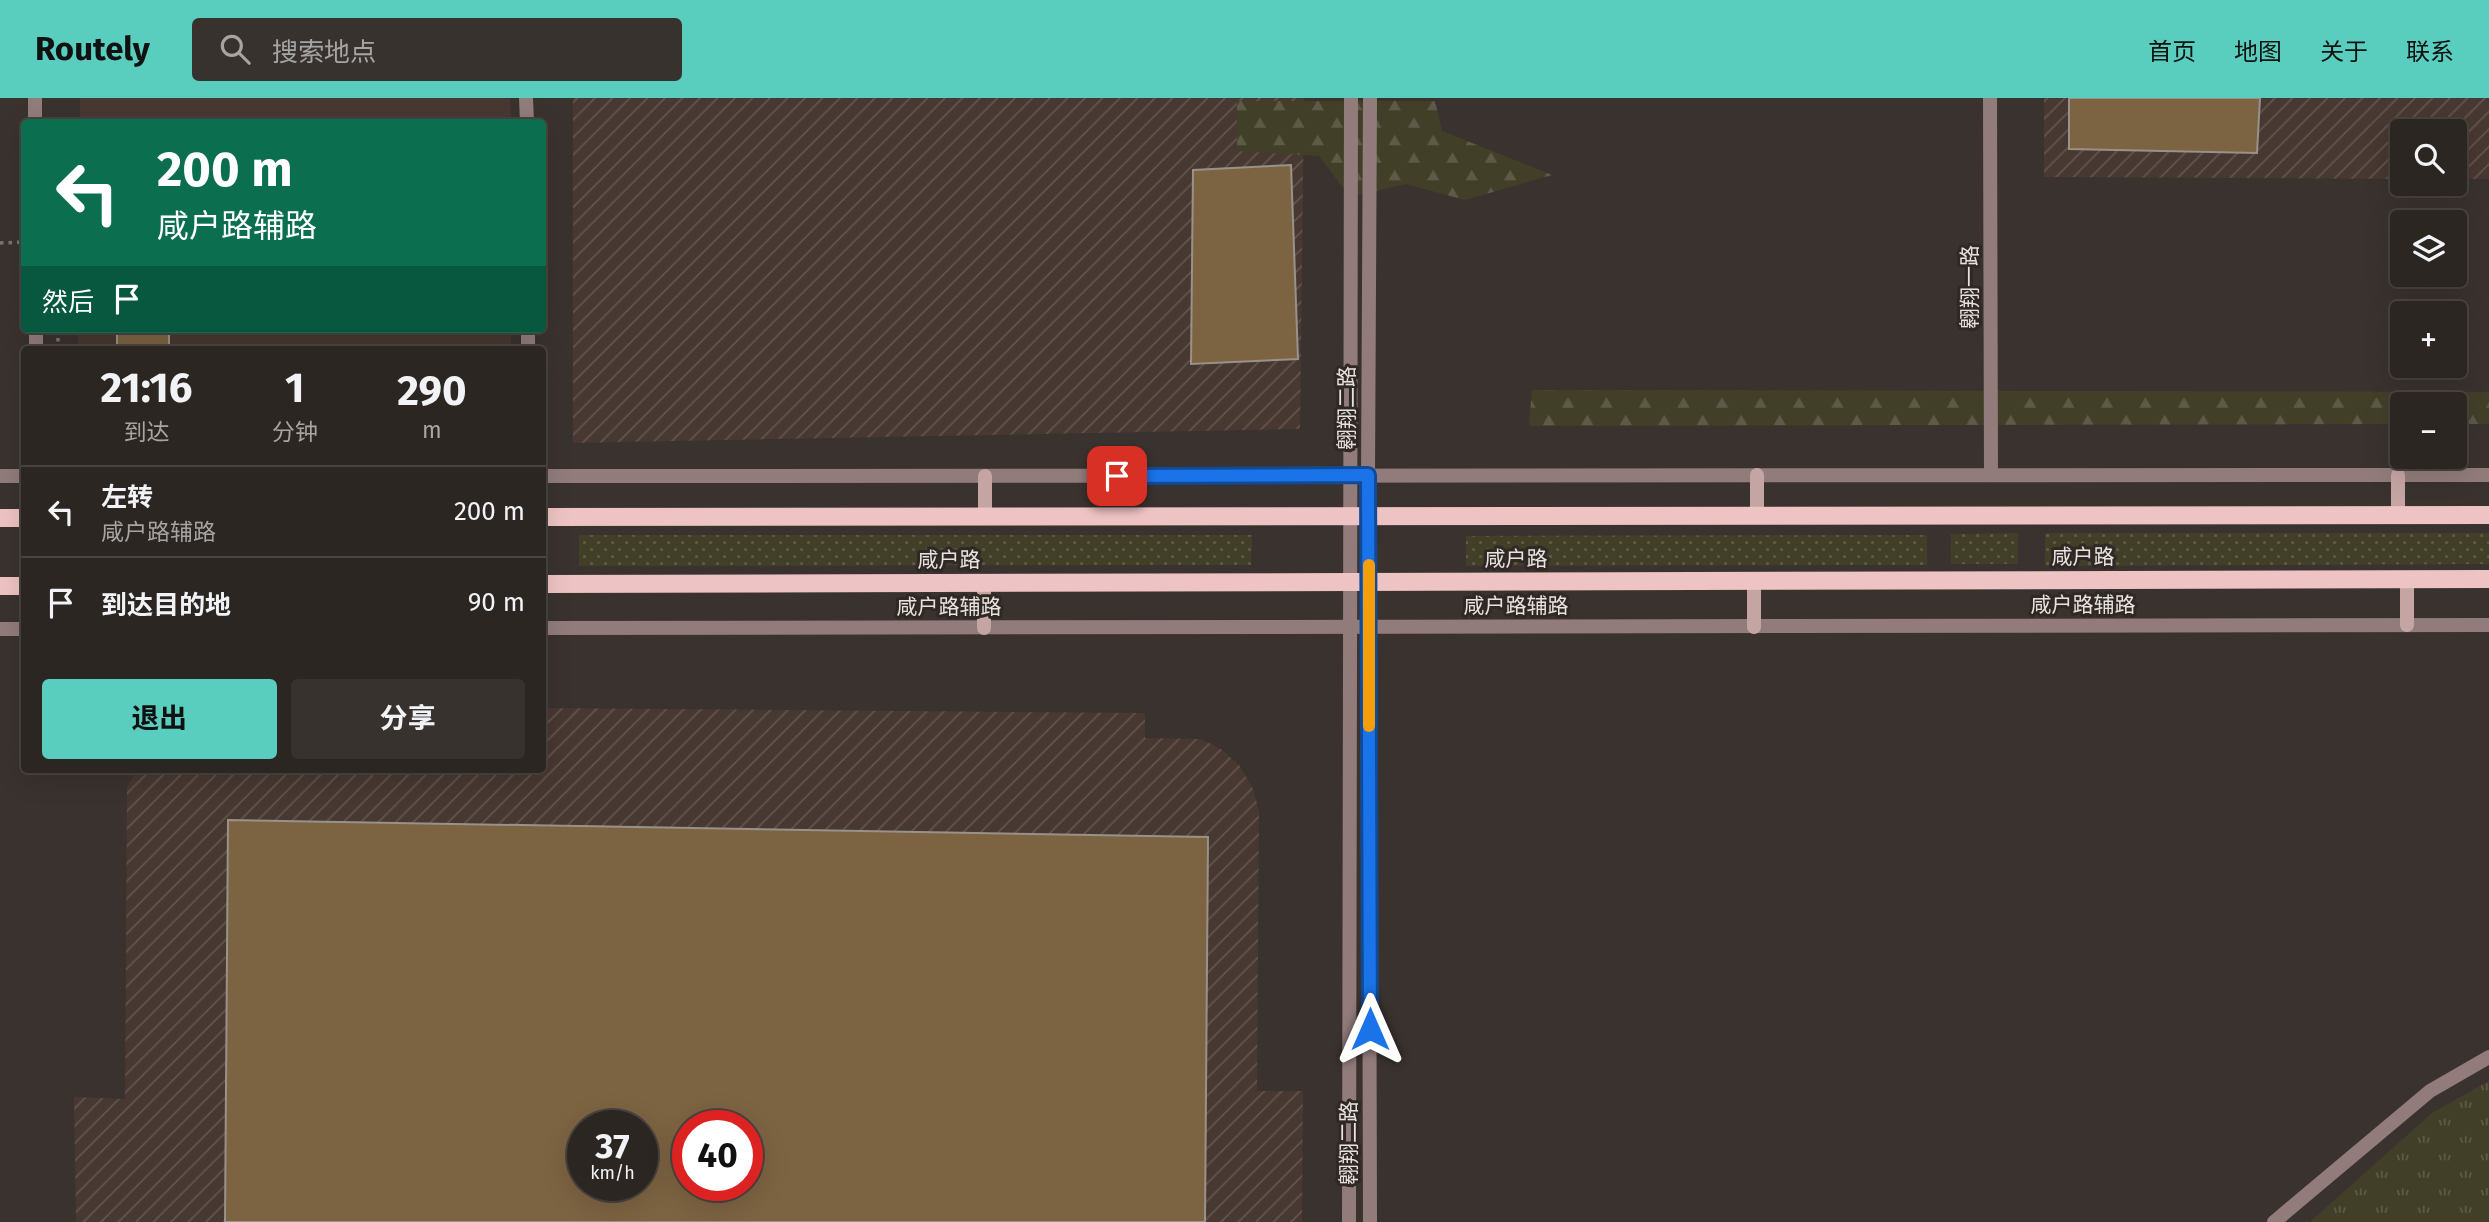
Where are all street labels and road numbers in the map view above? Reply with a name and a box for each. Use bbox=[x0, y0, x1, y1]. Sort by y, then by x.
street label: 翱翔一路 bbox=[1957, 245, 1983, 329]
street label: 翱翔二路 bbox=[1334, 366, 1360, 450]
street label: 咸户路 bbox=[2052, 544, 2115, 570]
street label: 咸户路 bbox=[1485, 546, 1548, 572]
street label: 咸户路 bbox=[918, 547, 981, 573]
street label: 咸户路辅路 bbox=[2031, 592, 2136, 618]
street label: 咸户路辅路 bbox=[1464, 593, 1569, 619]
street label: 咸户路辅路 bbox=[897, 594, 1002, 620]
street label: 翱翔二路 bbox=[1336, 1101, 1362, 1185]

